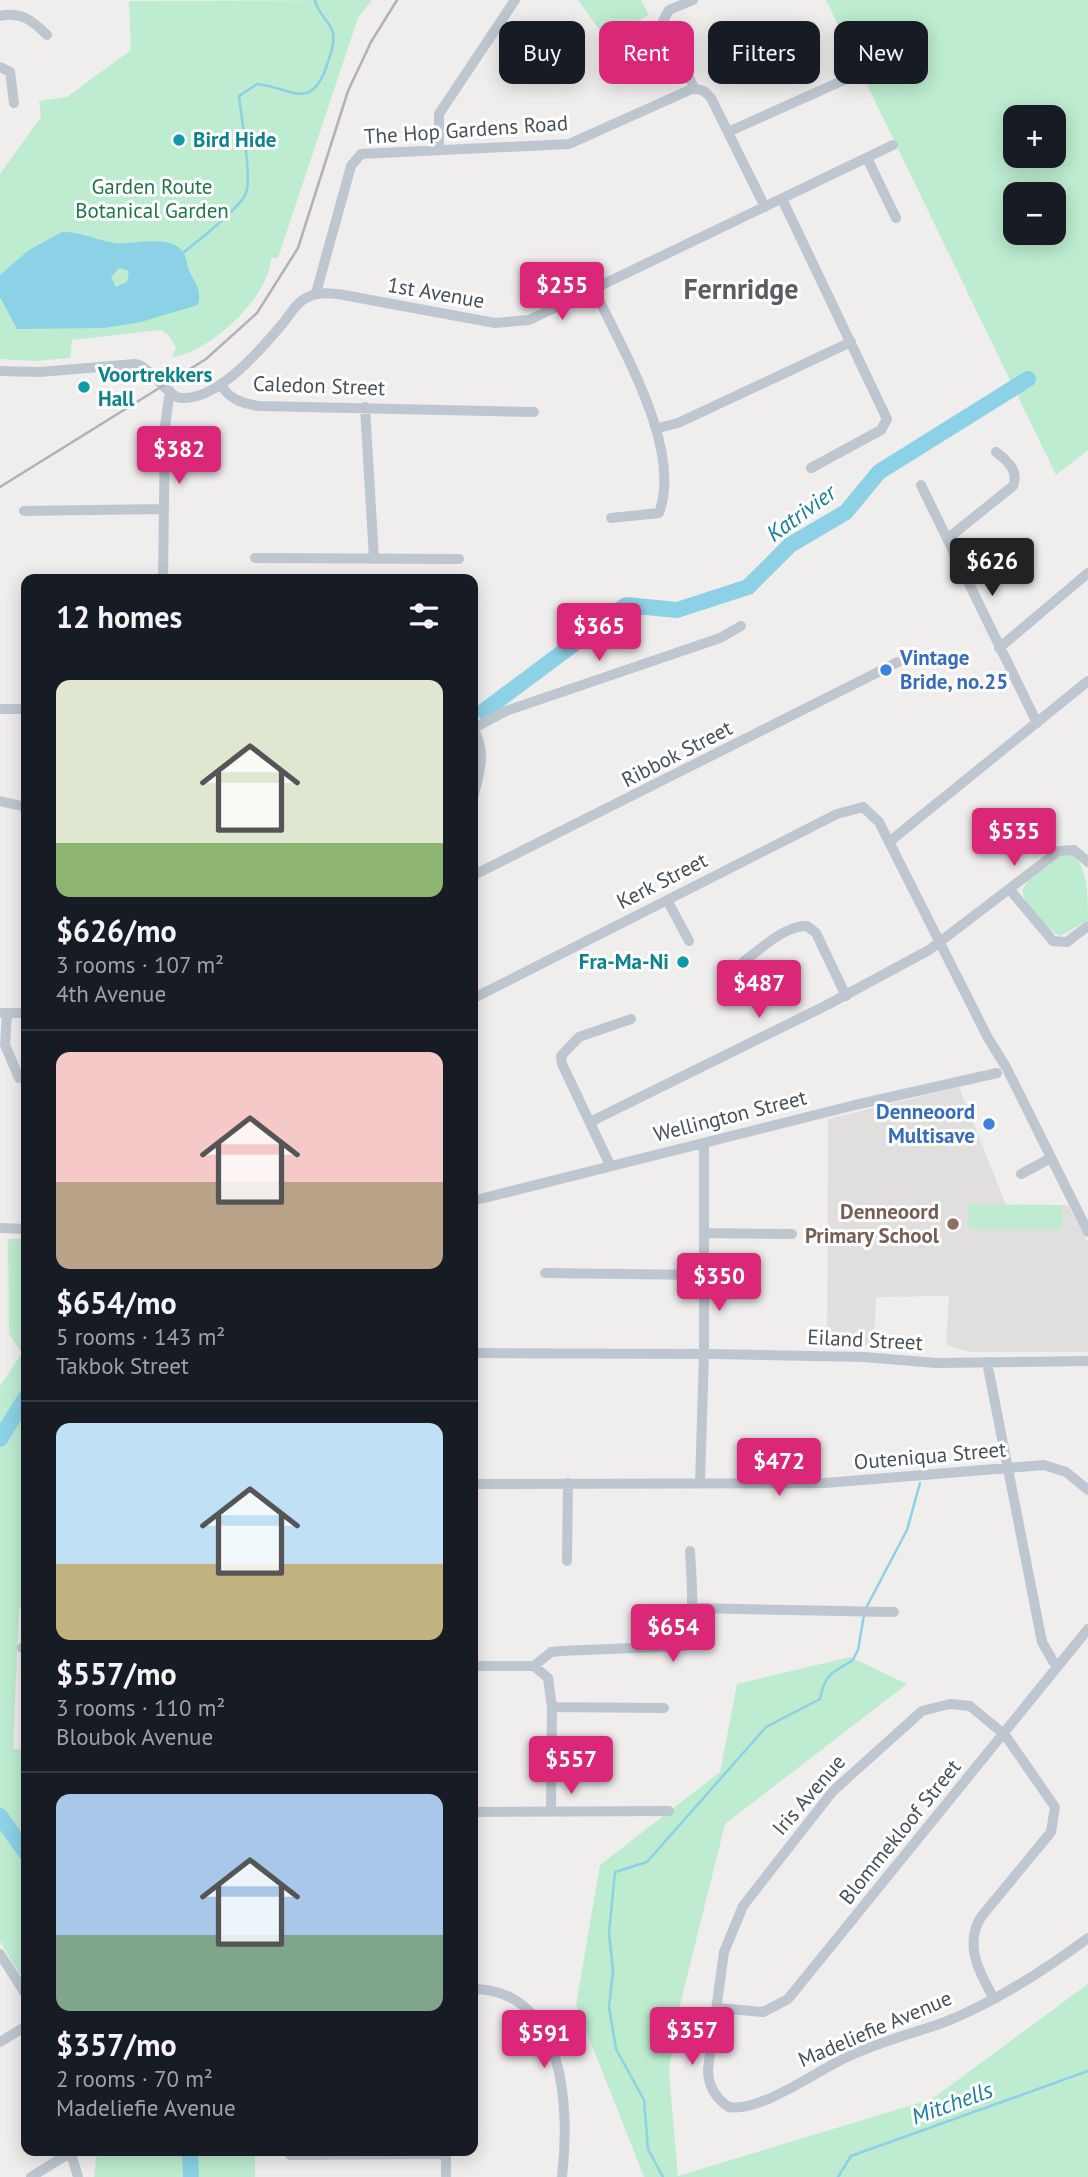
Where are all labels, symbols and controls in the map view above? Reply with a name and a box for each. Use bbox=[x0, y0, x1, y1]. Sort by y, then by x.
chip: Buy bbox=[499, 21, 585, 84]
chip: Rent bbox=[599, 21, 694, 84]
chip: Filters bbox=[708, 21, 820, 84]
chip: New bbox=[834, 21, 928, 84]
map controls bbox=[1003, 105, 1066, 245]
button: + bbox=[1003, 105, 1066, 168]
street label: The Hop Gardens Road bbox=[363, 109, 569, 150]
place label: Bird Hide bbox=[193, 126, 276, 153]
marker: Bird Hide bbox=[171, 132, 187, 148]
park label: Garden Route Botanical Garden bbox=[75, 173, 229, 224]
button: − bbox=[1003, 182, 1066, 245]
pin: $255 bbox=[521, 262, 603, 322]
text: $255 bbox=[536, 270, 588, 299]
district label: Fernridge bbox=[683, 270, 799, 307]
street label: 1st Avenue bbox=[386, 271, 487, 314]
place label: Voortrekkers Hall bbox=[97, 361, 212, 412]
street label: Caledon Street bbox=[253, 370, 386, 401]
marker: Voortrekkers Hall bbox=[76, 379, 92, 395]
pin: $382 bbox=[138, 426, 220, 486]
text: $382 bbox=[153, 434, 205, 463]
water label: Katrivier bbox=[760, 477, 842, 548]
pin: $626 bbox=[951, 538, 1033, 598]
text: $626 bbox=[966, 546, 1018, 575]
text: 12 homes bbox=[56, 597, 182, 636]
icon: filters bbox=[405, 597, 443, 635]
pin: $365 bbox=[558, 604, 640, 663]
text: $365 bbox=[573, 611, 625, 640]
place label: Vintage Bride, no.25 bbox=[899, 644, 1008, 695]
marker: Vintage Bride, no.25 bbox=[878, 662, 894, 678]
street label: Ribbok Street bbox=[617, 714, 737, 793]
icon: home bbox=[187, 725, 313, 851]
pin: $535 bbox=[973, 808, 1055, 868]
text: $535 bbox=[988, 816, 1040, 845]
street label: Kerk Street bbox=[612, 846, 712, 915]
text: $626/mo bbox=[56, 911, 177, 950]
place label: Fra-Ma-Ni bbox=[579, 948, 669, 975]
text: 3 rooms · 107 m² bbox=[56, 950, 224, 979]
marker: Fra-Ma-Ni bbox=[675, 954, 691, 970]
pin: $487 bbox=[718, 960, 800, 1020]
text: $487 bbox=[733, 968, 785, 997]
text: 4th Avenue bbox=[56, 979, 166, 1008]
street label: Wellington Street bbox=[651, 1083, 809, 1148]
icon: home bbox=[187, 1097, 313, 1223]
place label: Denneoord Multisave bbox=[876, 1098, 975, 1149]
marker: Denneoord Multisave bbox=[981, 1116, 997, 1132]
place label: Denneoord Primary School bbox=[805, 1198, 940, 1249]
marker: Denneoord Primary School bbox=[945, 1216, 961, 1232]
pin: $350 bbox=[678, 1254, 760, 1313]
text: $350 bbox=[693, 1261, 745, 1290]
text: $654/mo bbox=[56, 1283, 177, 1322]
text: 5 rooms · 143 m² bbox=[56, 1322, 225, 1351]
street label: Eiland Street bbox=[807, 1323, 923, 1356]
text: Takbok Street bbox=[56, 1351, 189, 1380]
street label: Outeniqua Street bbox=[853, 1435, 1007, 1476]
pin: $472 bbox=[738, 1438, 820, 1498]
text: $472 bbox=[753, 1446, 805, 1475]
icon: home bbox=[187, 1468, 313, 1594]
pin: $654 bbox=[632, 1604, 714, 1664]
text: $654 bbox=[647, 1612, 699, 1641]
text: $557/mo bbox=[56, 1654, 177, 1693]
text: 3 rooms · 110 m² bbox=[56, 1693, 225, 1722]
text: Bloubok Avenue bbox=[56, 1722, 213, 1751]
pin: $557 bbox=[530, 1736, 612, 1796]
text: $557 bbox=[545, 1744, 597, 1773]
street label: Iris Avenue bbox=[766, 1749, 851, 1841]
street label: Blommekloof Street bbox=[833, 1754, 966, 1910]
icon: home bbox=[187, 1839, 313, 1965]
street label: Madeliefie Avenue bbox=[794, 1984, 956, 2073]
pin: $357 bbox=[651, 2008, 733, 2067]
pin: $591 bbox=[503, 2010, 585, 2070]
text: $357 bbox=[666, 2015, 718, 2044]
text: $591 bbox=[518, 2018, 570, 2047]
text: $357/mo bbox=[56, 2025, 177, 2064]
text: 2 rooms · 70 m² bbox=[56, 2064, 213, 2093]
water label: Mitchells bbox=[907, 2074, 997, 2131]
text: Madeliefie Avenue bbox=[56, 2093, 236, 2122]

